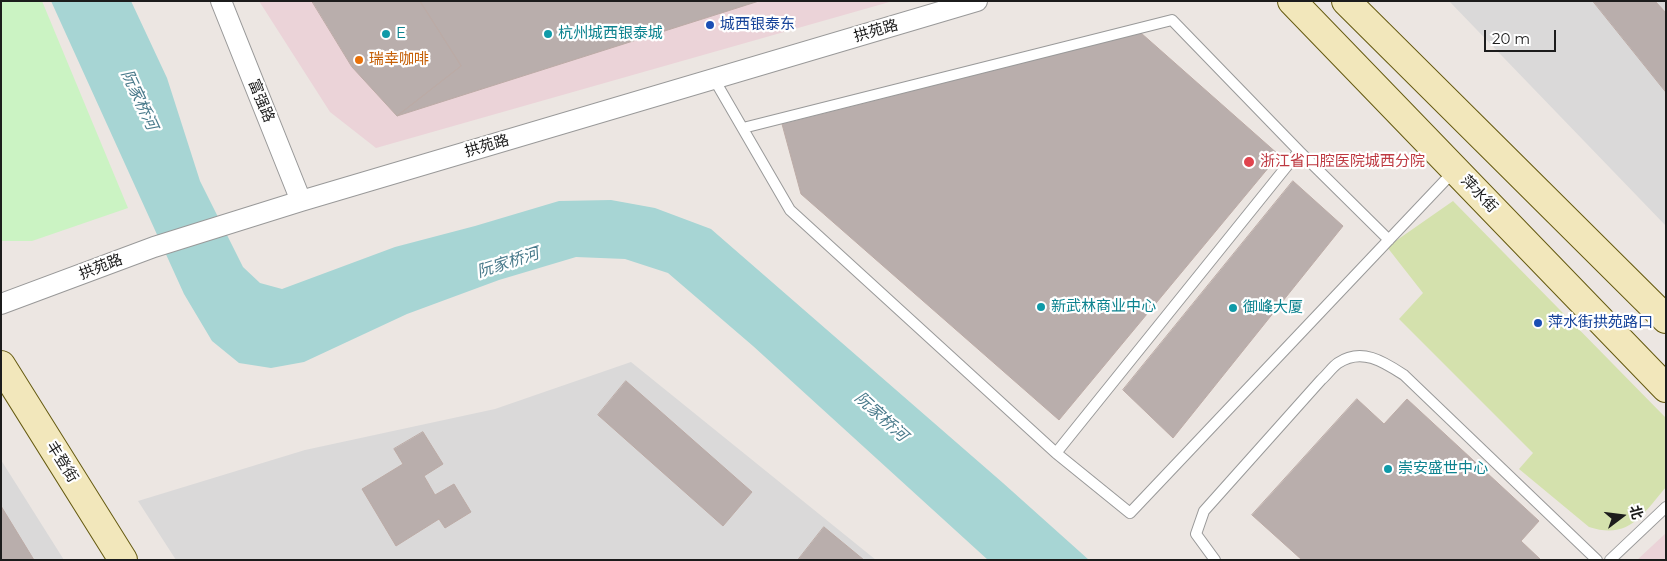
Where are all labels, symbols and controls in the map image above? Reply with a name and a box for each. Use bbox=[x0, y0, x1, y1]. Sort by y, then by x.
place label: 城西银泰东 bbox=[720, 16, 795, 34]
street label: 拱苑路 bbox=[852, 16, 900, 46]
marker: 城西银泰东 bbox=[704, 19, 716, 31]
scale bar bbox=[1487, 20, 1560, 52]
place label: E bbox=[396, 25, 406, 43]
place label: 杭州城西银泰城 bbox=[558, 25, 663, 43]
marker: E bbox=[380, 28, 392, 40]
marker: 杭州城西银泰城 bbox=[542, 28, 554, 40]
text: 20 m bbox=[1492, 29, 1530, 48]
place label: 瑞幸咖啡 bbox=[369, 51, 429, 69]
marker: 瑞幸咖啡 bbox=[353, 54, 365, 66]
water label: 阮家桥河 bbox=[117, 67, 161, 133]
street label: 富强路 bbox=[244, 77, 278, 125]
street label: 拱苑路 bbox=[463, 131, 511, 161]
place label: 浙江省口腔医院城西分院 bbox=[1260, 153, 1425, 171]
marker: 浙江省口腔医院城西分院 bbox=[1242, 155, 1256, 169]
street label: 萍水街 bbox=[1457, 172, 1501, 216]
water label: 阮家桥河 bbox=[475, 244, 541, 282]
street label: 拱苑路 bbox=[77, 251, 125, 283]
place label: 新武林商业中心 bbox=[1051, 298, 1156, 316]
place label: 御峰大厦 bbox=[1243, 299, 1303, 317]
marker: 新武林商业中心 bbox=[1035, 301, 1047, 313]
marker: 御峰大厦 bbox=[1227, 302, 1239, 314]
place label: 萍水街拱苑路口 bbox=[1548, 314, 1653, 332]
marker: 萍水街拱苑路口 bbox=[1532, 317, 1544, 329]
water label: 阮家桥河 bbox=[851, 388, 911, 446]
street label: 丰登街 bbox=[42, 438, 82, 486]
place label: 崇安盛世中心 bbox=[1398, 460, 1488, 478]
marker: 崇安盛世中心 bbox=[1382, 463, 1394, 475]
north arrow bbox=[1597, 491, 1647, 541]
text: 北 bbox=[1626, 503, 1647, 521]

